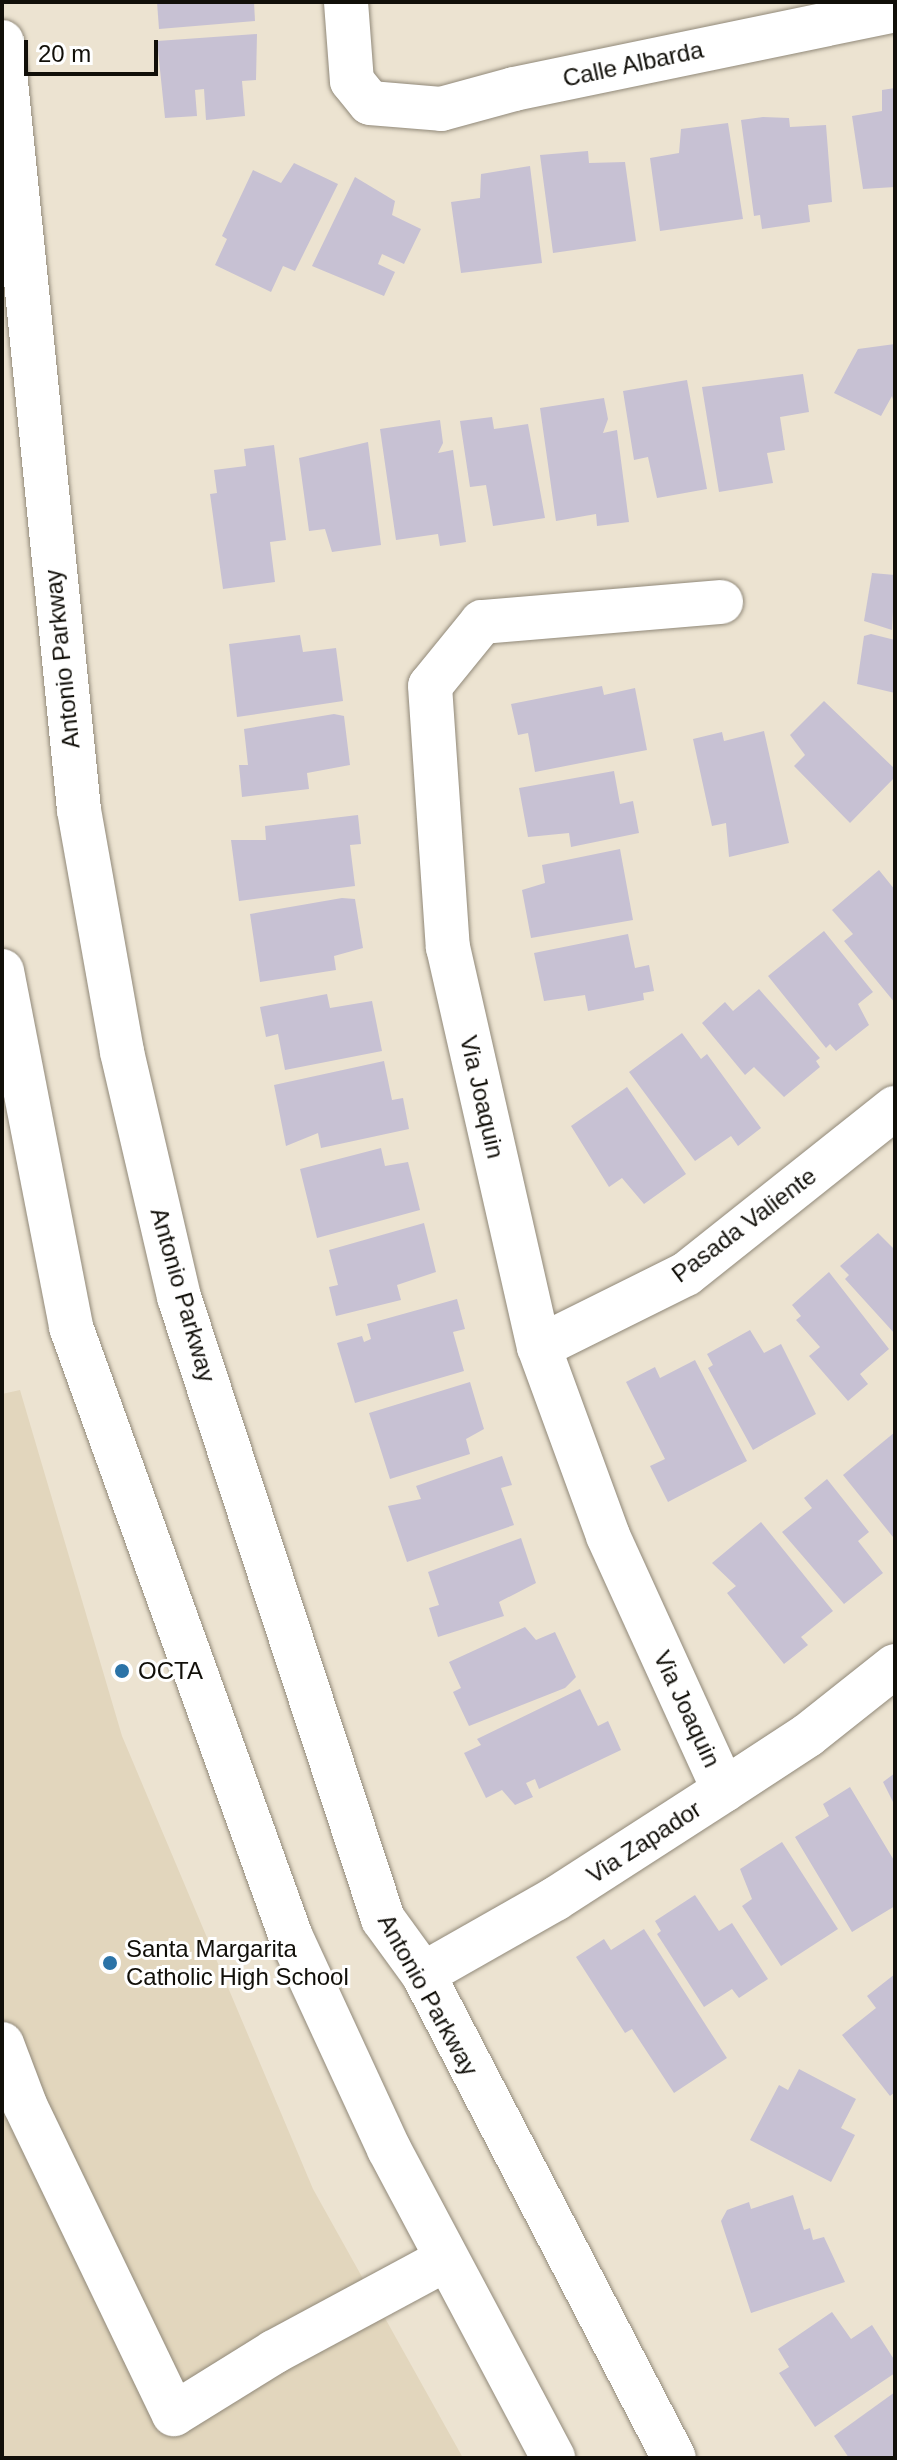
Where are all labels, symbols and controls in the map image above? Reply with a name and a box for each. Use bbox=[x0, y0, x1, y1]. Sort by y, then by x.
scale bar bbox=[28, 24, 162, 74]
street label: Calle Albarda bbox=[560, 35, 706, 93]
text: 20 m bbox=[38, 40, 91, 67]
street label: Antonio Parkway bbox=[38, 568, 86, 750]
street label: Via Joaquin bbox=[454, 1033, 510, 1161]
street label: Pasada Valiente bbox=[666, 1161, 822, 1289]
street label: Antonio Parkway bbox=[144, 1204, 222, 1386]
street label: Via Joaquin bbox=[648, 1646, 726, 1772]
place label: OCTA bbox=[138, 1657, 203, 1685]
marker: OCTA bbox=[113, 1662, 131, 1680]
street label: Via Zapador bbox=[582, 1794, 706, 1890]
street label: Antonio Parkway bbox=[372, 1909, 484, 2081]
place label: Santa Margarita Catholic High School bbox=[126, 1935, 349, 1991]
marker: Santa Margarita Catholic High School bbox=[101, 1954, 119, 1972]

